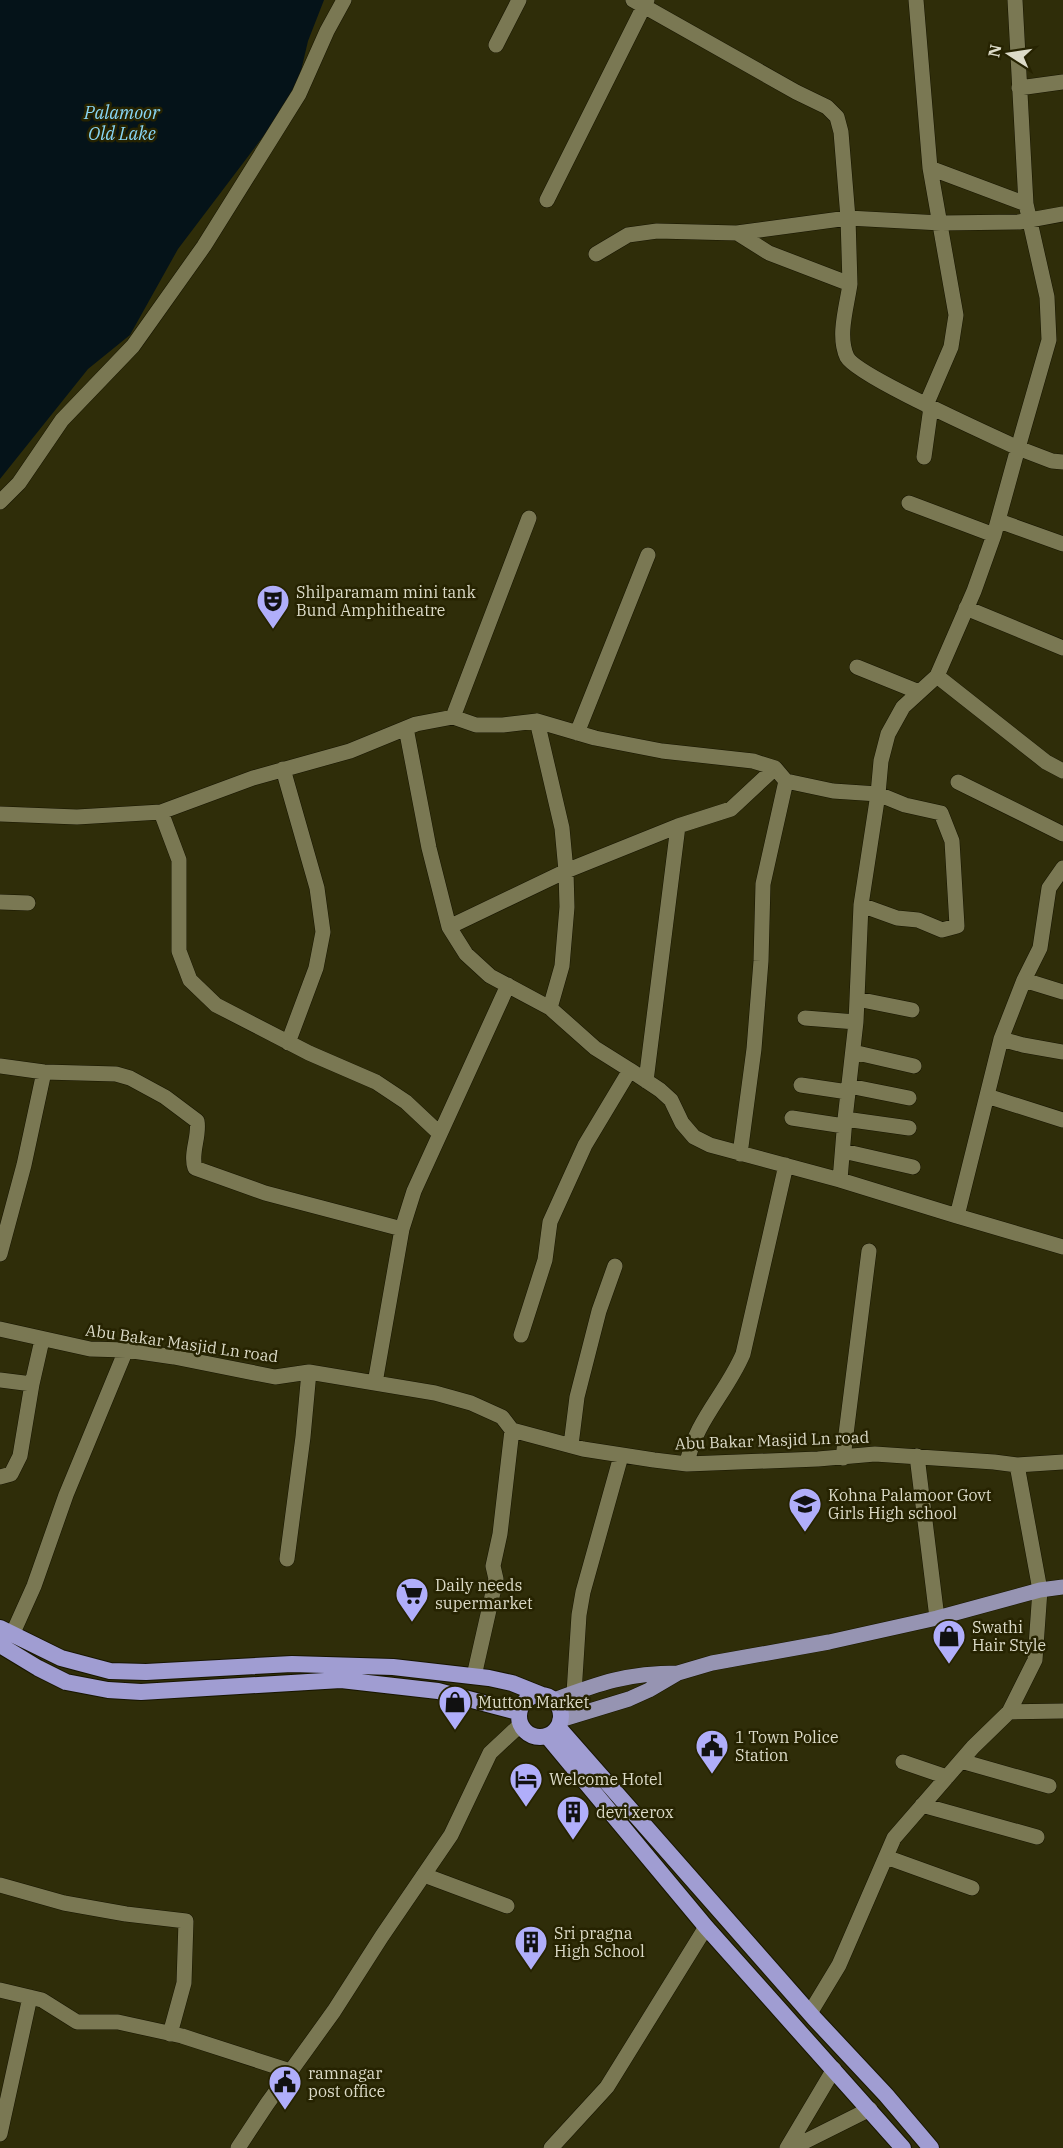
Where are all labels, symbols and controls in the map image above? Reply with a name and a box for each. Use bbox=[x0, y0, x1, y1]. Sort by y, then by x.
north arrow bbox=[979, 24, 1039, 84]
text: N bbox=[983, 43, 1005, 59]
water label: Palamoor Old Lake bbox=[83, 101, 161, 145]
place label: Shilparamam mini tank Bund Amphitheatre bbox=[296, 582, 477, 620]
theatre icon: Shilparamam mini tank Bund Amphitheatre bbox=[255, 583, 291, 630]
street label: Abu Bakar Masjid Ln road bbox=[84, 1320, 280, 1366]
street label: Abu Bakar Masjid Ln road bbox=[674, 1427, 870, 1453]
place label: Kohna Palamoor Govt Girls High school bbox=[828, 1485, 992, 1523]
school or university icon: Kohna Palamoor Govt Girls High school bbox=[787, 1486, 823, 1533]
place label: Daily needs supermarket bbox=[435, 1575, 533, 1613]
supermarket icon: Daily needs supermarket bbox=[394, 1576, 430, 1623]
place label: Swathi Hair Style bbox=[972, 1617, 1046, 1655]
shop icon: Swathi Hair Style bbox=[931, 1618, 967, 1665]
shop icon: Mutton Market bbox=[437, 1684, 473, 1731]
place label: Mutton Market bbox=[478, 1692, 589, 1712]
place label: 1 Town Police Station bbox=[735, 1727, 839, 1765]
public building icon: 1 Town Police Station bbox=[694, 1728, 730, 1775]
hotel icon: Welcome Hotel bbox=[508, 1761, 544, 1808]
place label: Welcome Hotel bbox=[549, 1769, 663, 1789]
building icon: devi xerox bbox=[555, 1794, 591, 1841]
place label: devi xerox bbox=[596, 1802, 674, 1822]
place label: Sri pragna High School bbox=[554, 1923, 645, 1961]
building icon: Sri pragna High School bbox=[513, 1924, 549, 1971]
place label: ramnagar post office bbox=[308, 2063, 385, 2101]
public building icon: ramnagar post office bbox=[267, 2064, 303, 2111]

